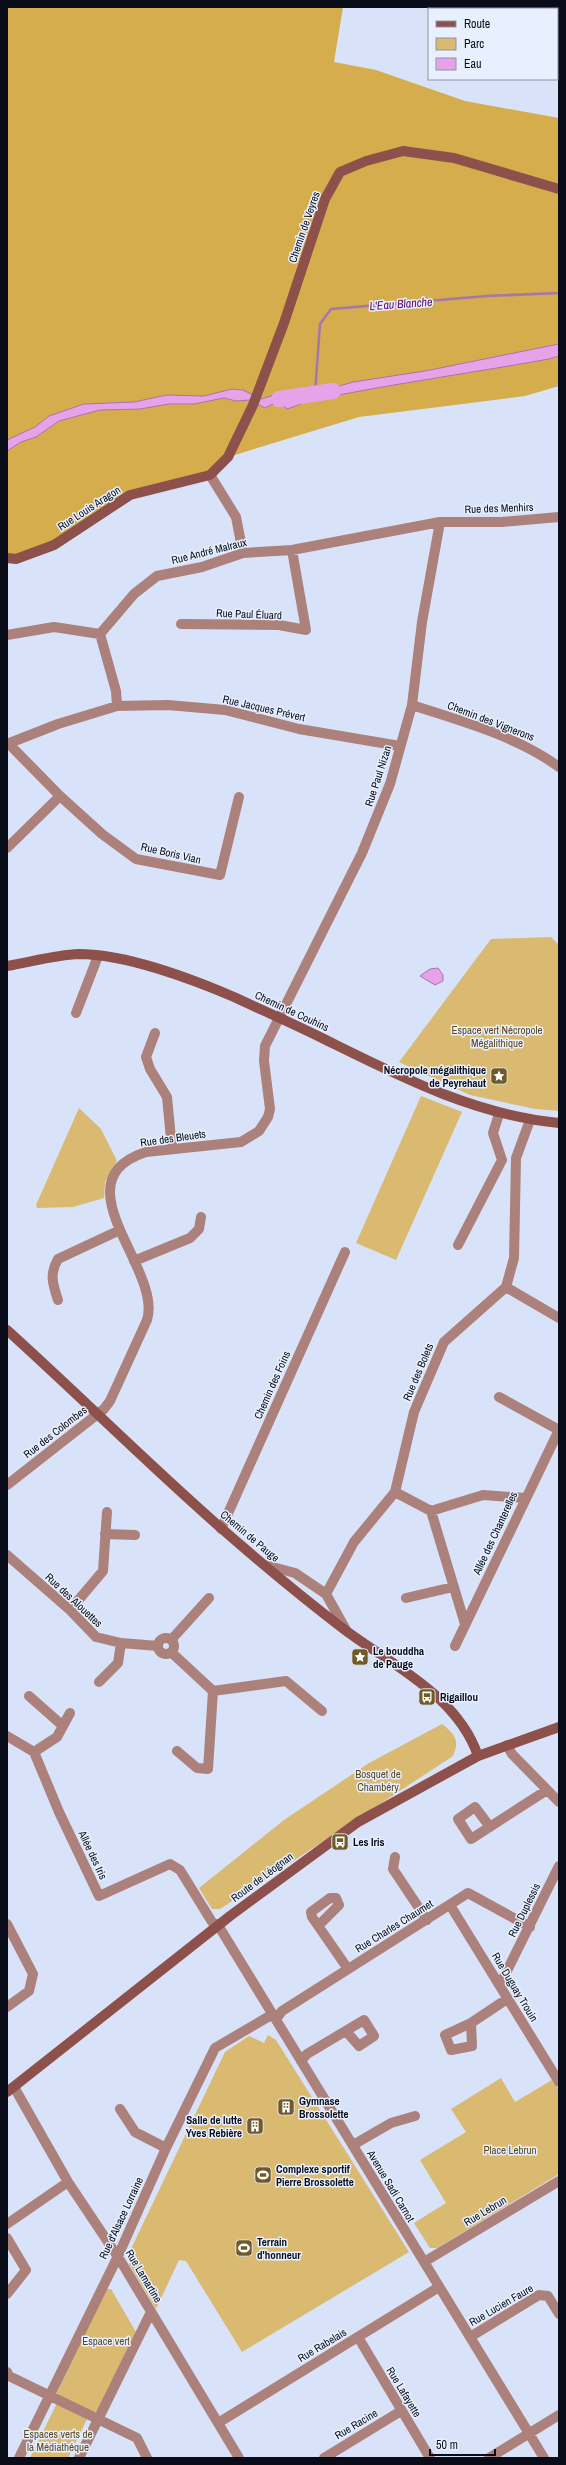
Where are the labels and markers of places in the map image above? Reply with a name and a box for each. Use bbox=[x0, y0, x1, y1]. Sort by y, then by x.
place label: Nécropole mégalithique de Peyrehaut bbox=[384, 1063, 486, 1090]
place icon: Nécropole mégalithique de Peyrehaut bbox=[489, 1066, 509, 1086]
place label: Le bouddha de Pauge bbox=[373, 1644, 424, 1671]
place icon: Le bouddha de Pauge bbox=[350, 1647, 370, 1667]
bus stop icon: Rigaillou bbox=[417, 1687, 437, 1707]
place label: Rigaillou bbox=[440, 1690, 478, 1704]
bus stop icon: Les Iris bbox=[330, 1832, 350, 1852]
place label: Les Iris bbox=[353, 1835, 385, 1849]
place label: Gymnase Brossolette bbox=[299, 2094, 349, 2121]
building icon: Gymnase Brossolette bbox=[276, 2097, 296, 2117]
place label: Salle de lutte Yves Rebière bbox=[186, 2113, 242, 2140]
building icon: Salle de lutte Yves Rebière bbox=[245, 2116, 265, 2136]
place label: Complexe sportif Pierre Brossolette bbox=[276, 2162, 354, 2189]
sports icon: Complexe sportif Pierre Brossolette bbox=[253, 2165, 273, 2185]
place label: Terrain d'honneur bbox=[257, 2235, 301, 2262]
sports icon: Terrain d'honneur bbox=[234, 2238, 254, 2258]

